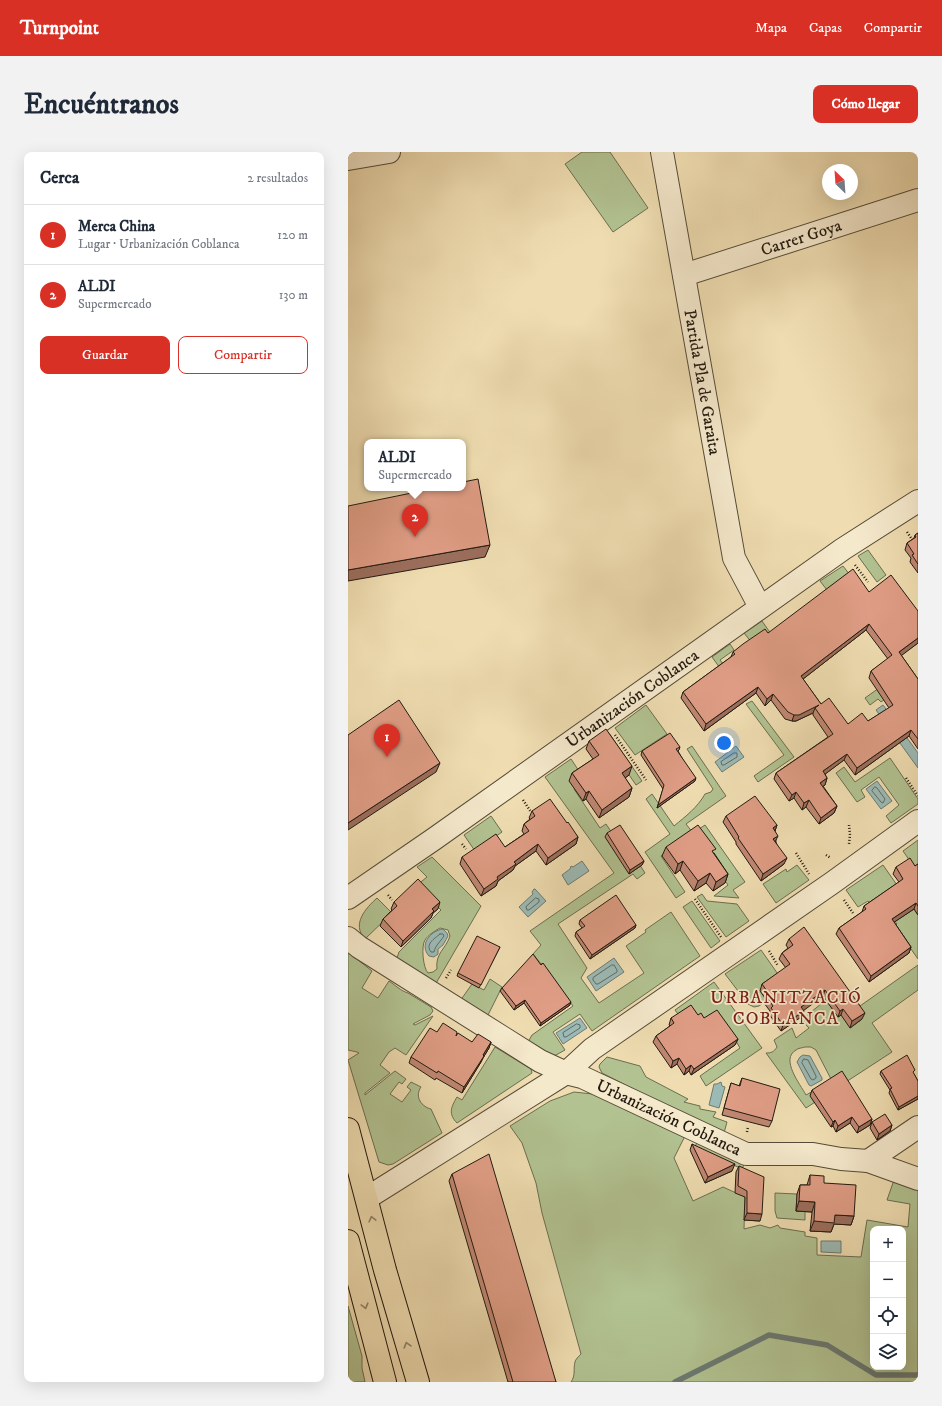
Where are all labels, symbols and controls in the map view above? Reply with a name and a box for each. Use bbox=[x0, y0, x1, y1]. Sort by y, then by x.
text: Turnpoint bbox=[20, 17, 99, 40]
text: Mapa bbox=[755, 19, 787, 37]
text: Capas bbox=[809, 19, 842, 37]
text: Compartir bbox=[864, 19, 922, 37]
button: Cómo llegar bbox=[813, 85, 918, 123]
text: Encuéntranos bbox=[24, 87, 179, 122]
north arrow bbox=[822, 164, 858, 200]
text: Cerca bbox=[40, 167, 79, 189]
text: 2 resultados bbox=[247, 170, 308, 186]
street label: Carrer Goya bbox=[758, 214, 845, 261]
text: Merca China bbox=[78, 217, 155, 236]
text: 1 bbox=[51, 227, 55, 243]
text: 120 m bbox=[277, 227, 308, 243]
text: Lugar · Urbanización Coblanca bbox=[78, 236, 240, 252]
text: ALDI bbox=[78, 277, 116, 296]
text: 2 bbox=[50, 287, 56, 303]
text: 130 m bbox=[279, 287, 308, 303]
text: Supermercado bbox=[78, 296, 152, 312]
street label: Partida Pla de Garaita bbox=[678, 308, 726, 457]
button: Guardar bbox=[40, 336, 170, 374]
button: Compartir bbox=[178, 336, 308, 374]
popup bbox=[364, 439, 466, 491]
text: ALDI bbox=[378, 448, 416, 467]
text: Supermercado bbox=[378, 467, 452, 483]
pin: 2 bbox=[402, 504, 428, 537]
street label: Urbanización Coblanca bbox=[562, 644, 704, 753]
pin: 1 bbox=[374, 724, 400, 757]
your location bbox=[714, 733, 734, 753]
district label: URBANITZACIÓ COBLANCA bbox=[710, 987, 862, 1030]
street label: Urbanización Coblanca bbox=[592, 1075, 745, 1162]
one-way arrow bbox=[368, 1216, 377, 1223]
map controls bbox=[870, 1226, 906, 1370]
button: + bbox=[870, 1226, 906, 1262]
button: − bbox=[870, 1262, 906, 1298]
button: locate bbox=[870, 1298, 906, 1334]
one-way arrow bbox=[360, 1302, 369, 1309]
button: layers bbox=[870, 1334, 906, 1370]
one-way arrow bbox=[403, 1341, 412, 1348]

